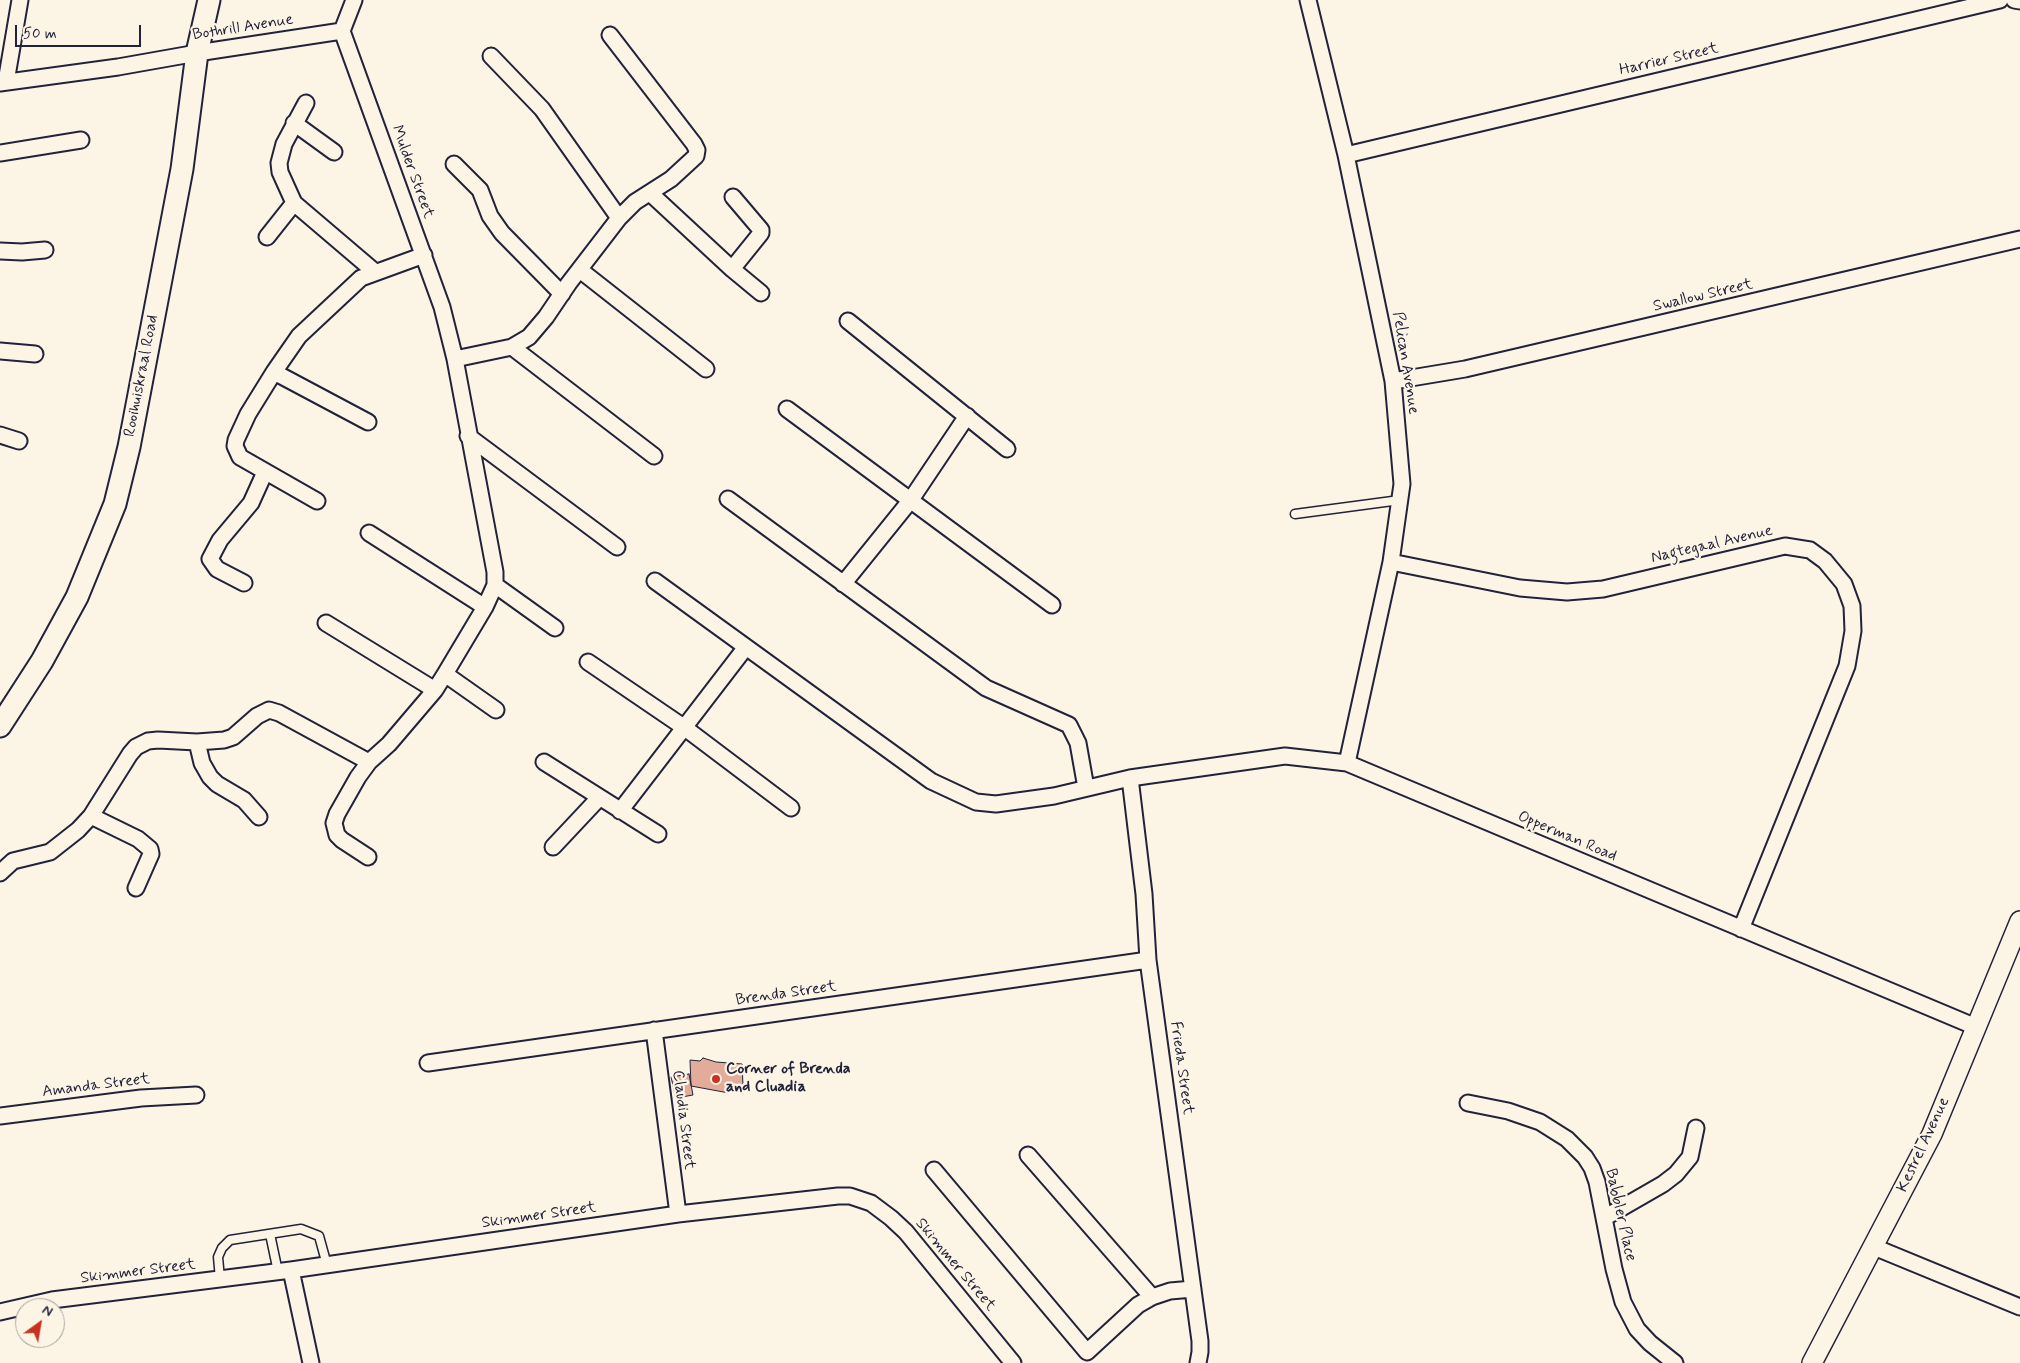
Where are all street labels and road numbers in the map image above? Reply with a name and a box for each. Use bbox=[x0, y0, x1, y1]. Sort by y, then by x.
street label: Bothrill Avenue bbox=[191, 11, 295, 45]
street label: Harrier Street bbox=[1618, 39, 1720, 81]
street label: Mulder Street bbox=[386, 123, 438, 221]
street label: Swallow Street bbox=[1651, 275, 1755, 317]
street label: Pelican Avenue bbox=[1387, 310, 1423, 416]
street label: Rooihuiskraal Road bbox=[121, 313, 163, 439]
street label: Nagtegaal Avenue bbox=[1649, 522, 1775, 568]
street label: Opperman Road bbox=[1515, 808, 1619, 866]
street label: Brenda Street bbox=[734, 977, 838, 1011]
street label: Frieda Street bbox=[1165, 1020, 1197, 1116]
street label: Claudia Street bbox=[667, 1069, 699, 1171]
street label: Amanda Street bbox=[41, 1070, 151, 1102]
street label: Kestrel Avenue bbox=[1894, 1094, 1954, 1196]
street label: Babbler Place bbox=[1600, 1167, 1640, 1263]
street label: Skimmer Street bbox=[480, 1198, 598, 1234]
street label: Skimmer Street bbox=[911, 1215, 999, 1315]
street label: Skimmer Street bbox=[79, 1255, 197, 1289]

